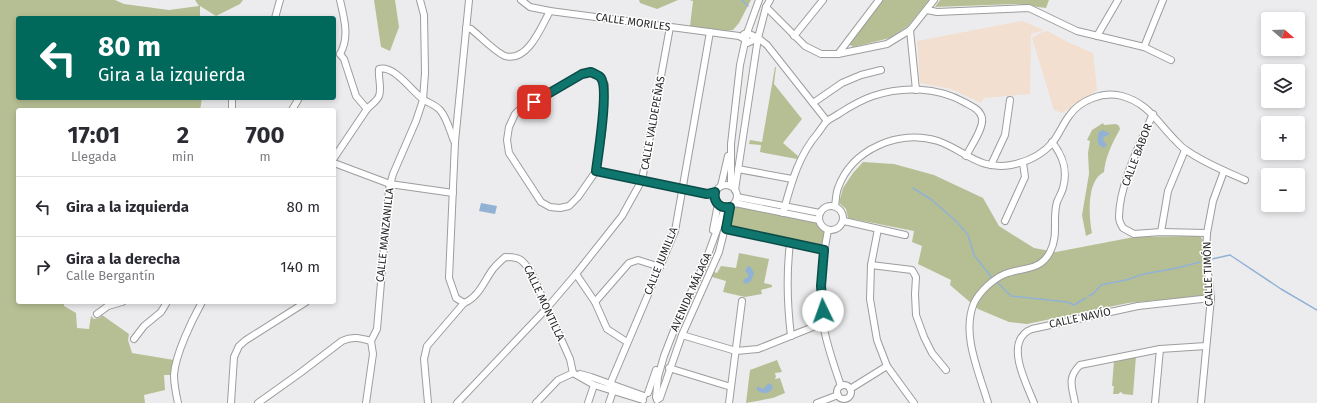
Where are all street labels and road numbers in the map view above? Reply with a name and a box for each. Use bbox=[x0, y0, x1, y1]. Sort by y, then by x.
street label: CALLE MORILES bbox=[595, 10, 671, 34]
street label: CALLE VALDEPEÑAS bbox=[638, 75, 668, 171]
street label: CALLE BABOR bbox=[1119, 121, 1155, 188]
street label: CALLE MANZANILLA bbox=[374, 187, 396, 283]
street label: CALLE JUMILLA bbox=[642, 225, 681, 297]
street label: CALLE TIMÓN bbox=[1199, 241, 1216, 307]
street label: AVENIDA MÁLAGA bbox=[667, 250, 714, 333]
street label: CALLE MONTILLA bbox=[521, 263, 568, 344]
street label: CALLE NAVÍO bbox=[1048, 304, 1112, 331]

